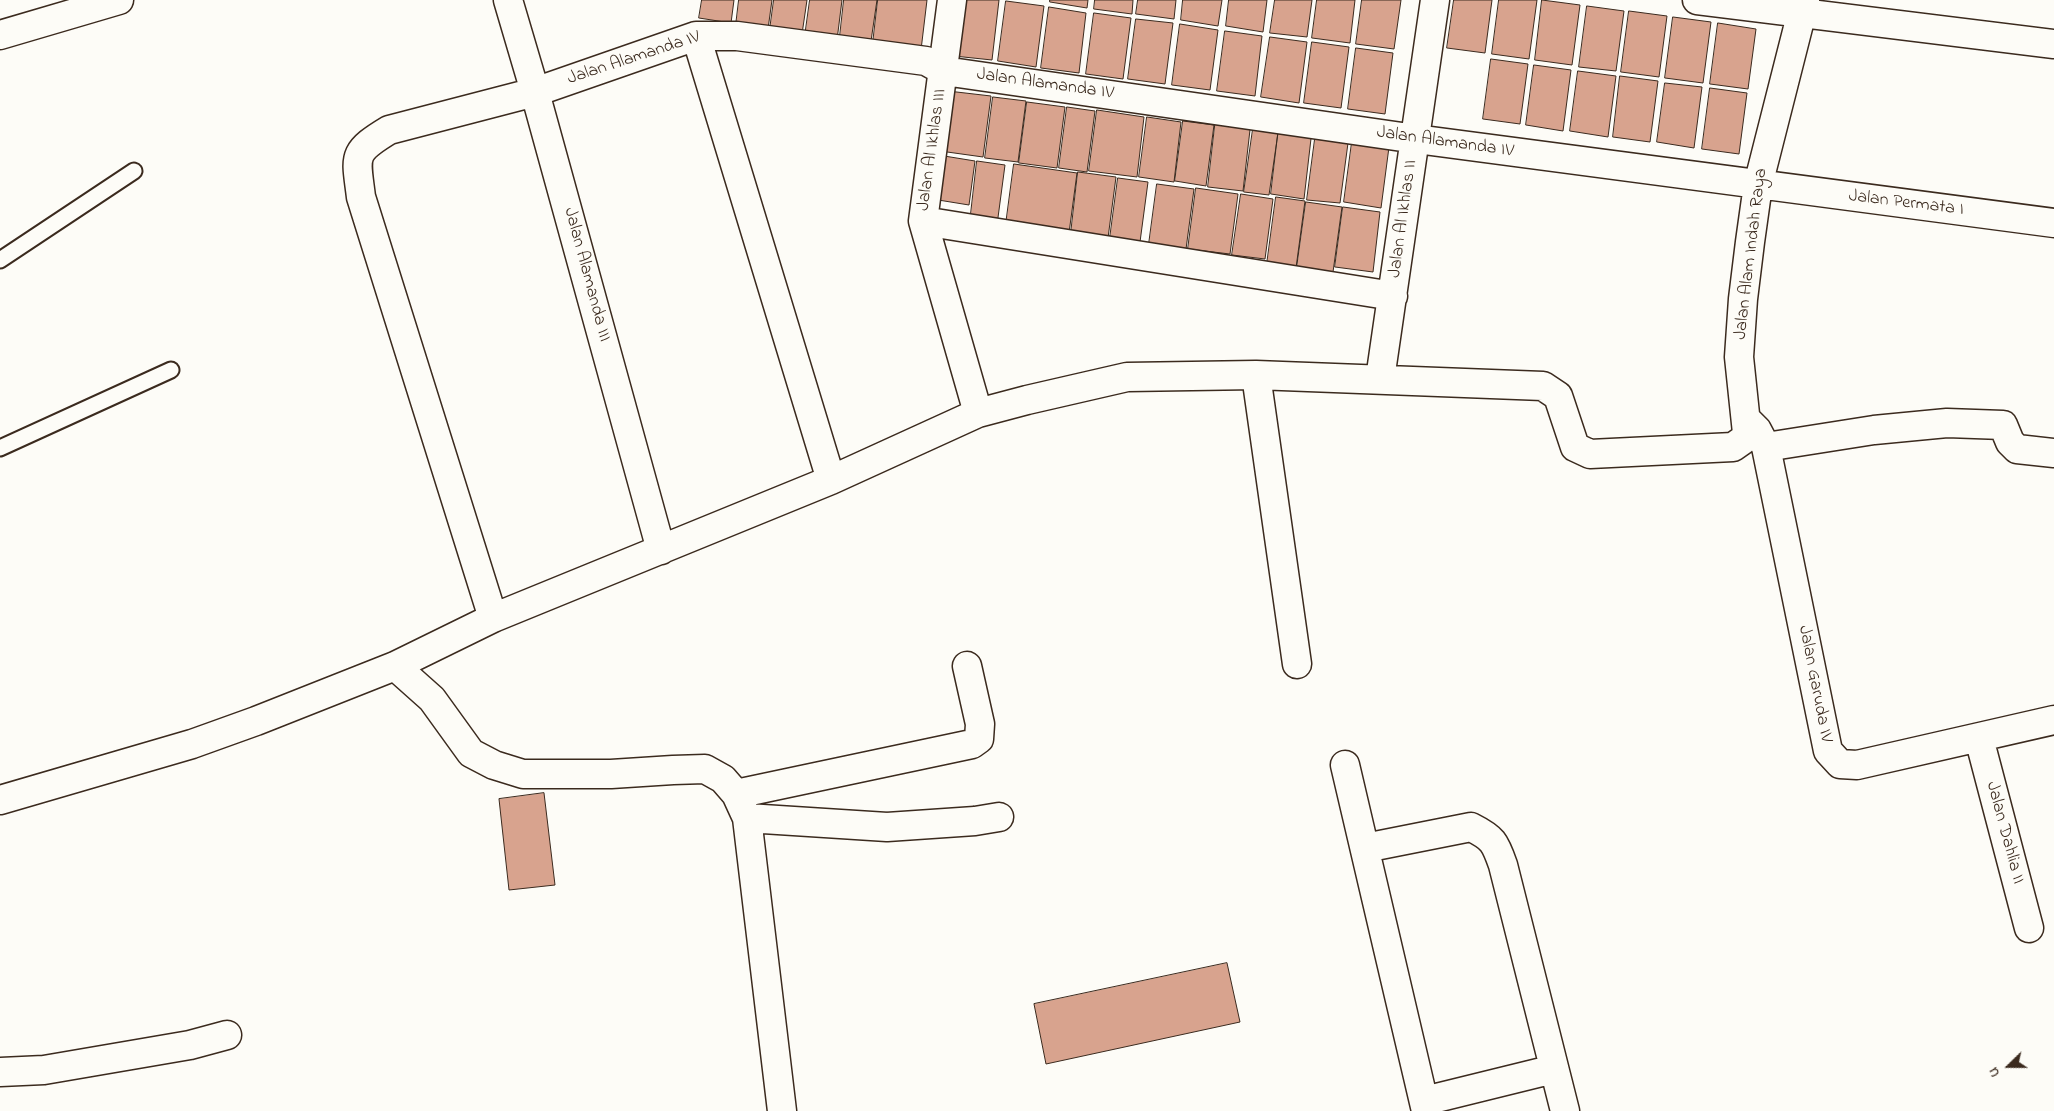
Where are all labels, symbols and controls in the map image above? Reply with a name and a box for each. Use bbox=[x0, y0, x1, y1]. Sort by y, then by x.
street label: Jalan Alamanda IV bbox=[565, 27, 703, 91]
street label: Jalan Alamanda IV bbox=[975, 65, 1115, 105]
street label: Jalan Al Ikhlas III bbox=[914, 88, 952, 212]
street label: Jalan Alamanda IV bbox=[1375, 123, 1515, 163]
street label: Jalan Al Ikhlas II bbox=[1385, 159, 1423, 279]
street label: Jalan Alam Indah Raya bbox=[1731, 167, 1773, 341]
street label: Jalan Permata I bbox=[1847, 186, 1965, 222]
street label: Jalan Alamanda III bbox=[558, 206, 614, 344]
street label: Jalan Garuda IV bbox=[1792, 624, 1836, 744]
street label: Jalan Dahlia II bbox=[1980, 779, 2028, 887]
north arrow bbox=[1984, 1041, 2034, 1091]
text: U bbox=[1983, 1064, 2006, 1080]

